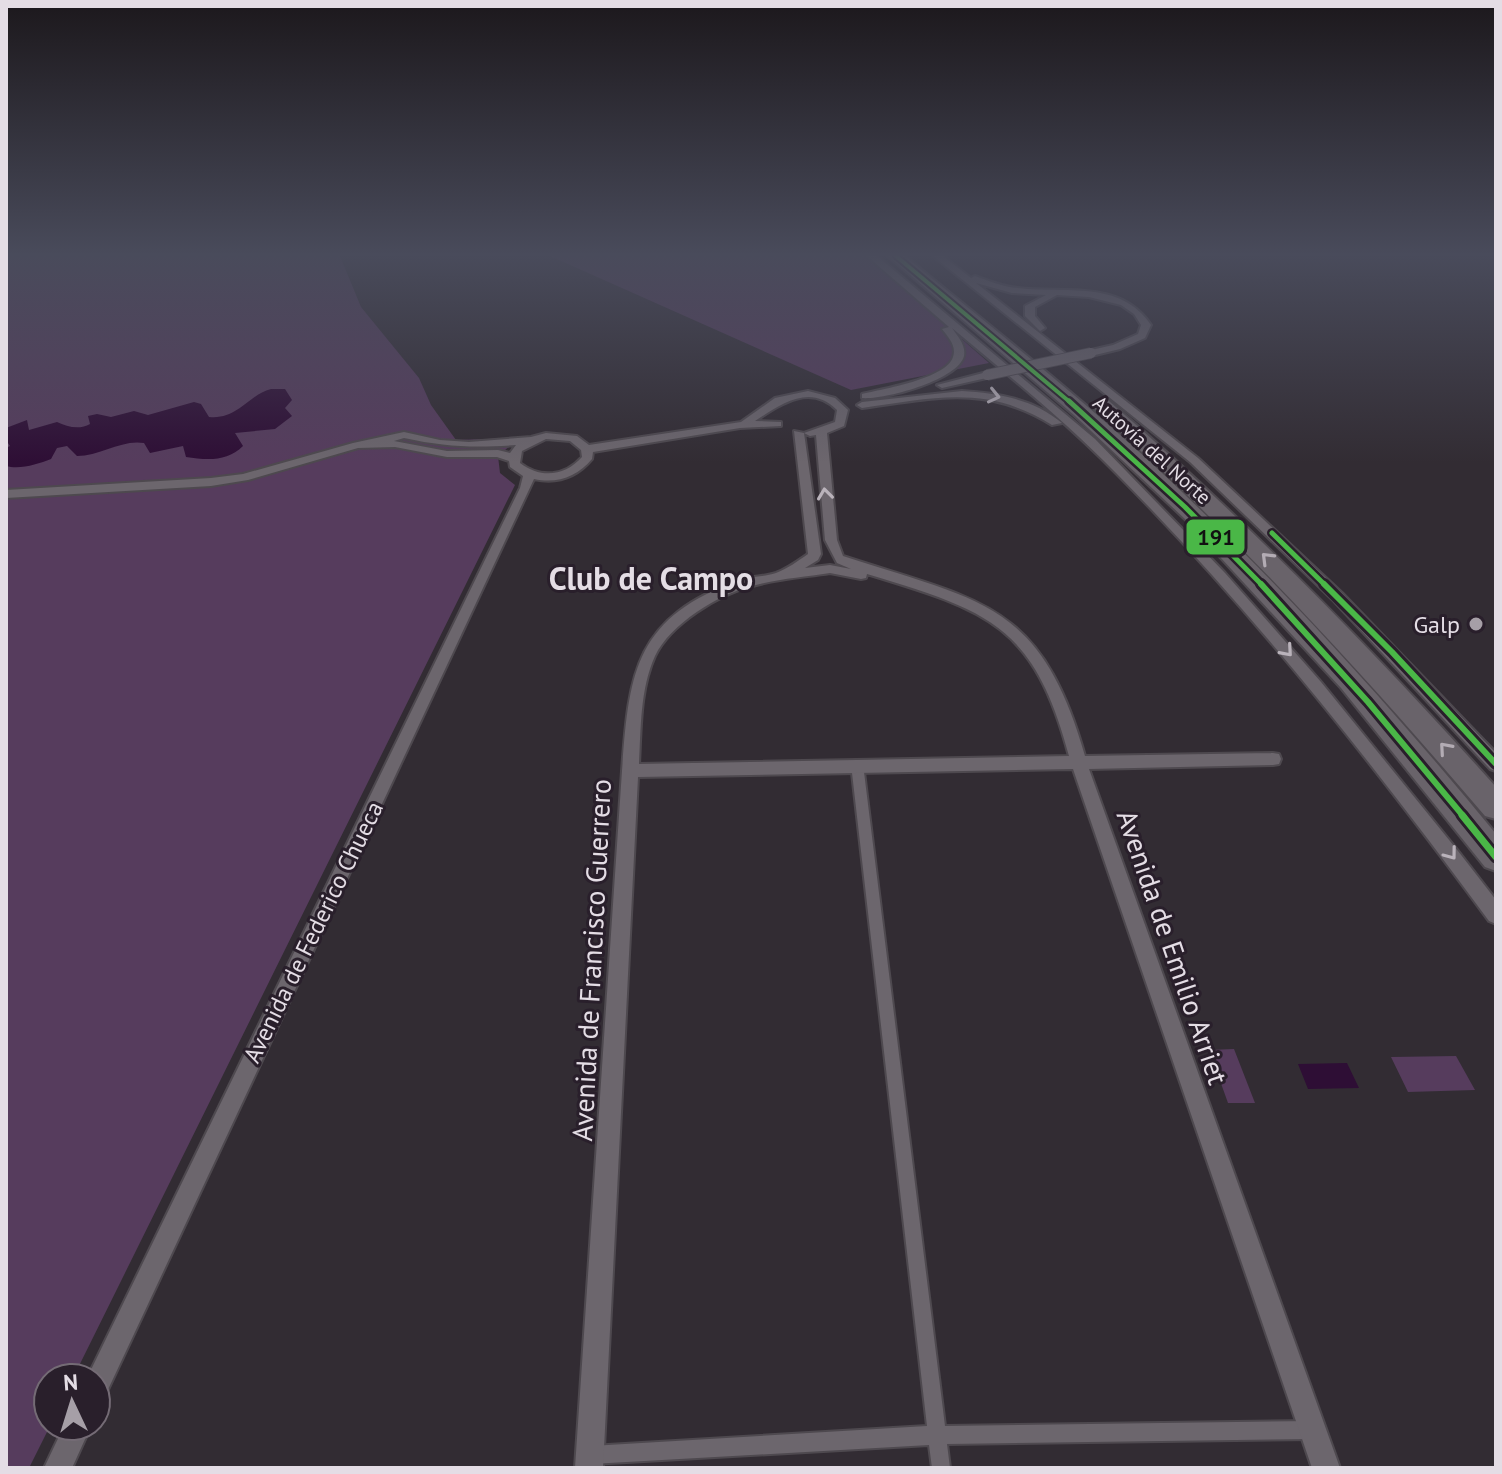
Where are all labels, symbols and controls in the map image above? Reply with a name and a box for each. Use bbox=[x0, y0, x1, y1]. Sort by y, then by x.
one-way arrow bbox=[987, 387, 1001, 404]
street label: Autovía del Norte bbox=[1087, 390, 1217, 510]
one-way arrow bbox=[817, 487, 834, 501]
line badge: 191 bbox=[1185, 518, 1246, 556]
text: 191 bbox=[1197, 523, 1235, 551]
one-way arrow bbox=[1262, 553, 1276, 567]
district label: Club de Campo bbox=[549, 557, 753, 599]
place label: Galp bbox=[1413, 609, 1460, 640]
marker: Galp bbox=[1467, 615, 1485, 633]
one-way arrow bbox=[1278, 642, 1292, 657]
one-way arrow bbox=[1440, 743, 1454, 757]
street label: Avenida de Francisco Guerrero bbox=[563, 778, 619, 1142]
street label: Avenida de Federico Chueca bbox=[236, 796, 390, 1068]
street label: Avenida de Emilio Arriet bbox=[1109, 805, 1238, 1090]
one-way arrow bbox=[1441, 845, 1455, 860]
north arrow bbox=[32, 1362, 112, 1442]
text: N bbox=[62, 1368, 79, 1397]

